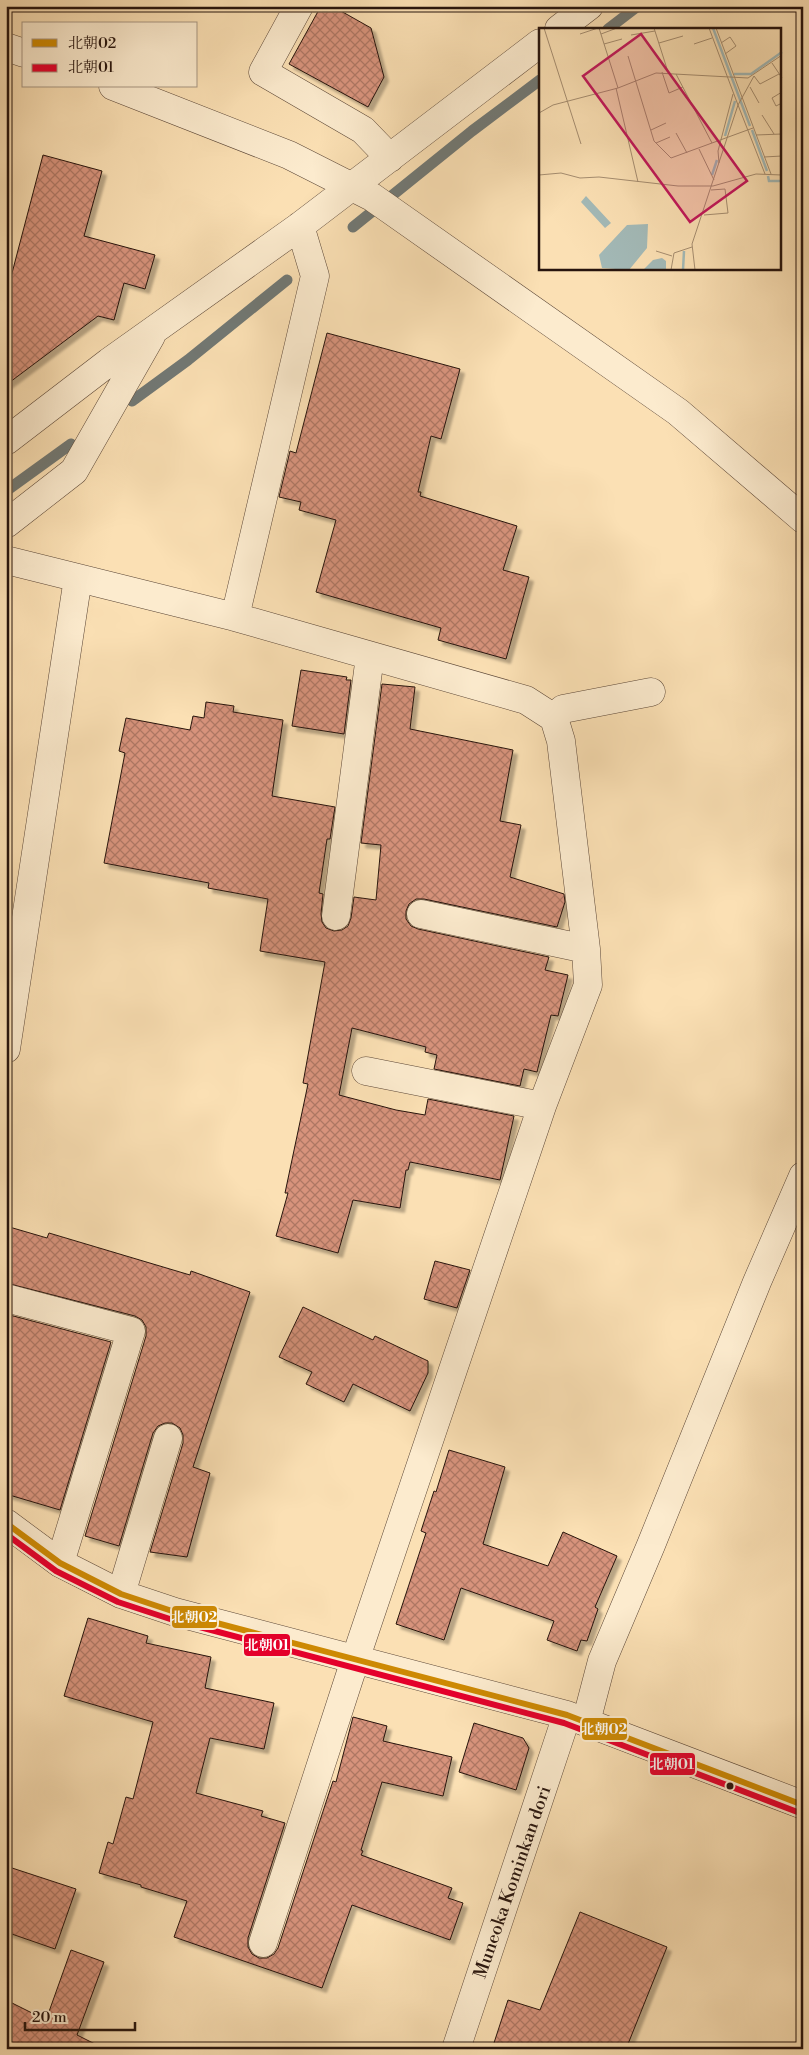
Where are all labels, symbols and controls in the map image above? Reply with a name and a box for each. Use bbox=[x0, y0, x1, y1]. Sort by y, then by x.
legend bbox=[22, 22, 198, 88]
inset map bbox=[539, 28, 782, 270]
text: 北朝02 bbox=[68, 34, 116, 53]
text: 北朝01 bbox=[68, 58, 114, 77]
line badge: 北朝02 bbox=[171, 1605, 218, 1629]
text: 北朝02 bbox=[171, 1609, 218, 1627]
line badge: 北朝01 bbox=[243, 1633, 291, 1657]
text: 北朝01 bbox=[245, 1637, 290, 1655]
line badge: 北朝02 bbox=[581, 1717, 628, 1741]
text: 北朝02 bbox=[581, 1721, 628, 1739]
line badge: 北朝01 bbox=[649, 1752, 696, 1776]
text: 北朝01 bbox=[650, 1756, 695, 1774]
unlabelled marker bbox=[725, 1781, 735, 1791]
street label: Muneoka Kominkan dori bbox=[469, 1783, 556, 1982]
scale bar bbox=[25, 2000, 135, 2032]
text: 20 m bbox=[32, 2008, 67, 2027]

